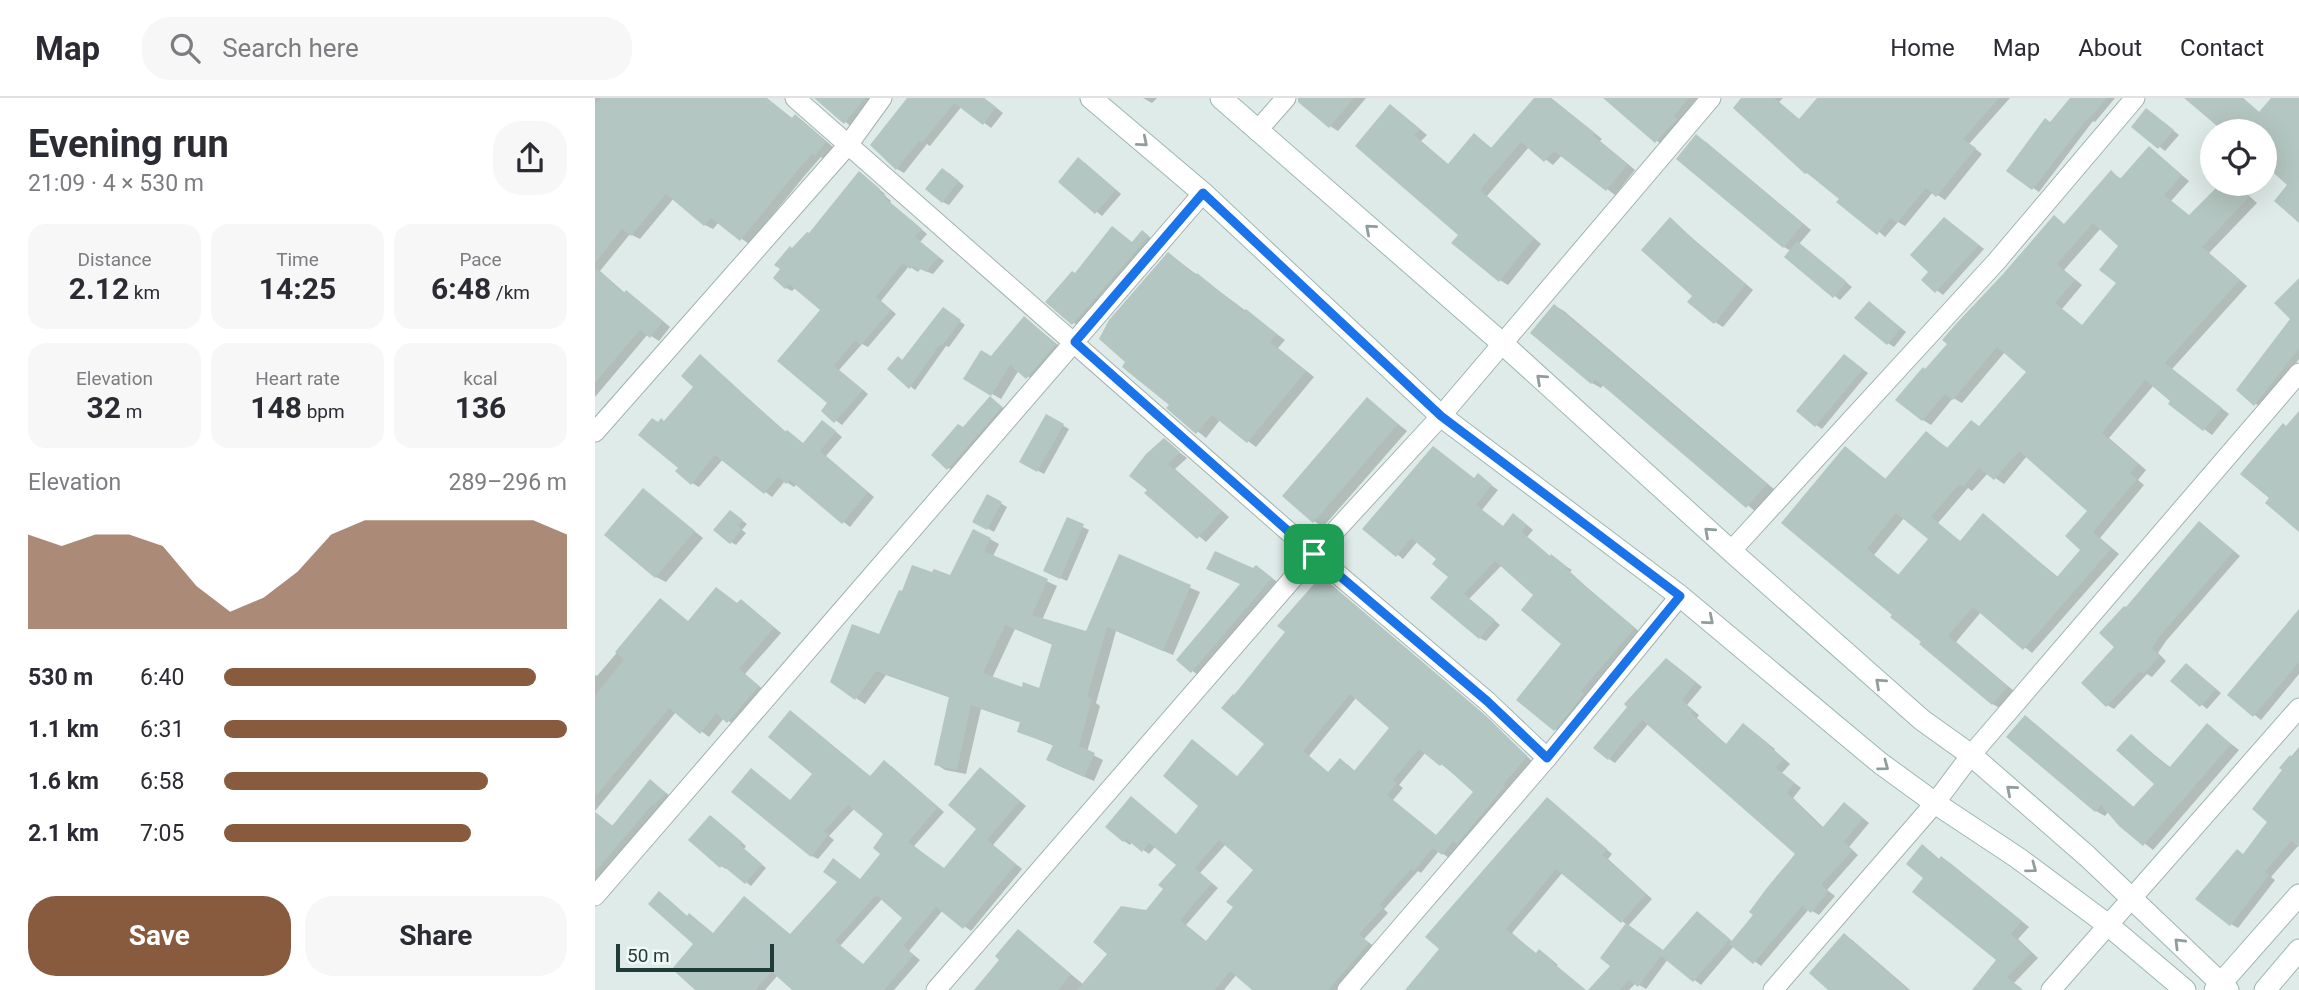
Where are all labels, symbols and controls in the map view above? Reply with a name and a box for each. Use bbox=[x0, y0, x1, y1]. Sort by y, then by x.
search box bbox=[142, 17, 632, 80]
text: Map bbox=[35, 29, 100, 68]
icon: search bbox=[166, 29, 204, 67]
text: Search here bbox=[222, 33, 359, 63]
text: Home bbox=[1890, 34, 1955, 62]
text: Map bbox=[1993, 34, 2040, 62]
text: About bbox=[2078, 34, 2142, 62]
text: Contact bbox=[2180, 34, 2264, 62]
map controls bbox=[2200, 119, 2277, 196]
button: locate bbox=[2200, 119, 2277, 196]
button: share bbox=[493, 121, 567, 195]
text: Evening run bbox=[28, 122, 229, 166]
one-way arrow bbox=[1135, 134, 1148, 146]
text: 21:09 · 4 × 530 m bbox=[28, 170, 204, 197]
one-way arrow bbox=[1365, 225, 1378, 237]
text: Distance bbox=[78, 248, 151, 271]
text: Time bbox=[276, 248, 319, 271]
text: Pace bbox=[459, 248, 502, 271]
text: 2.12 bbox=[69, 271, 129, 306]
text: 14:25 bbox=[259, 271, 336, 306]
text: 6:48 bbox=[431, 271, 491, 306]
text: km bbox=[129, 281, 160, 304]
text: /km bbox=[491, 281, 530, 304]
text: Elevation bbox=[76, 367, 153, 390]
text: Heart rate bbox=[255, 367, 340, 390]
text: kcal bbox=[463, 367, 498, 390]
one-way arrow bbox=[1536, 374, 1549, 387]
text: 32 bbox=[87, 390, 121, 425]
text: 148 bbox=[250, 390, 302, 425]
text: 136 bbox=[455, 390, 506, 425]
text: m bbox=[121, 400, 142, 423]
text: bpm bbox=[302, 400, 345, 423]
text: Elevation bbox=[28, 469, 121, 496]
text: 289–296 m bbox=[448, 469, 567, 496]
pin bbox=[1284, 524, 1344, 584]
one-way arrow bbox=[1705, 527, 1718, 540]
icon: arrive bbox=[1295, 535, 1333, 573]
one-way arrow bbox=[1702, 612, 1714, 625]
text: 530 m bbox=[28, 664, 93, 691]
text: 6:40 bbox=[140, 664, 184, 691]
one-way arrow bbox=[1875, 678, 1888, 691]
text: 1.1 km bbox=[28, 716, 99, 743]
text: 6:31 bbox=[140, 716, 184, 743]
one-way arrow bbox=[1876, 758, 1889, 771]
text: 1.6 km bbox=[28, 768, 99, 795]
text: 6:58 bbox=[140, 768, 184, 795]
one-way arrow bbox=[2006, 786, 2019, 798]
text: 2.1 km bbox=[28, 820, 99, 847]
text: 7:05 bbox=[140, 820, 184, 847]
one-way arrow bbox=[2025, 860, 2037, 873]
button: Save bbox=[28, 896, 291, 976]
button: Share bbox=[305, 896, 567, 976]
one-way arrow bbox=[2175, 939, 2187, 951]
scale bar bbox=[616, 941, 773, 973]
text: 50 m bbox=[627, 944, 670, 967]

